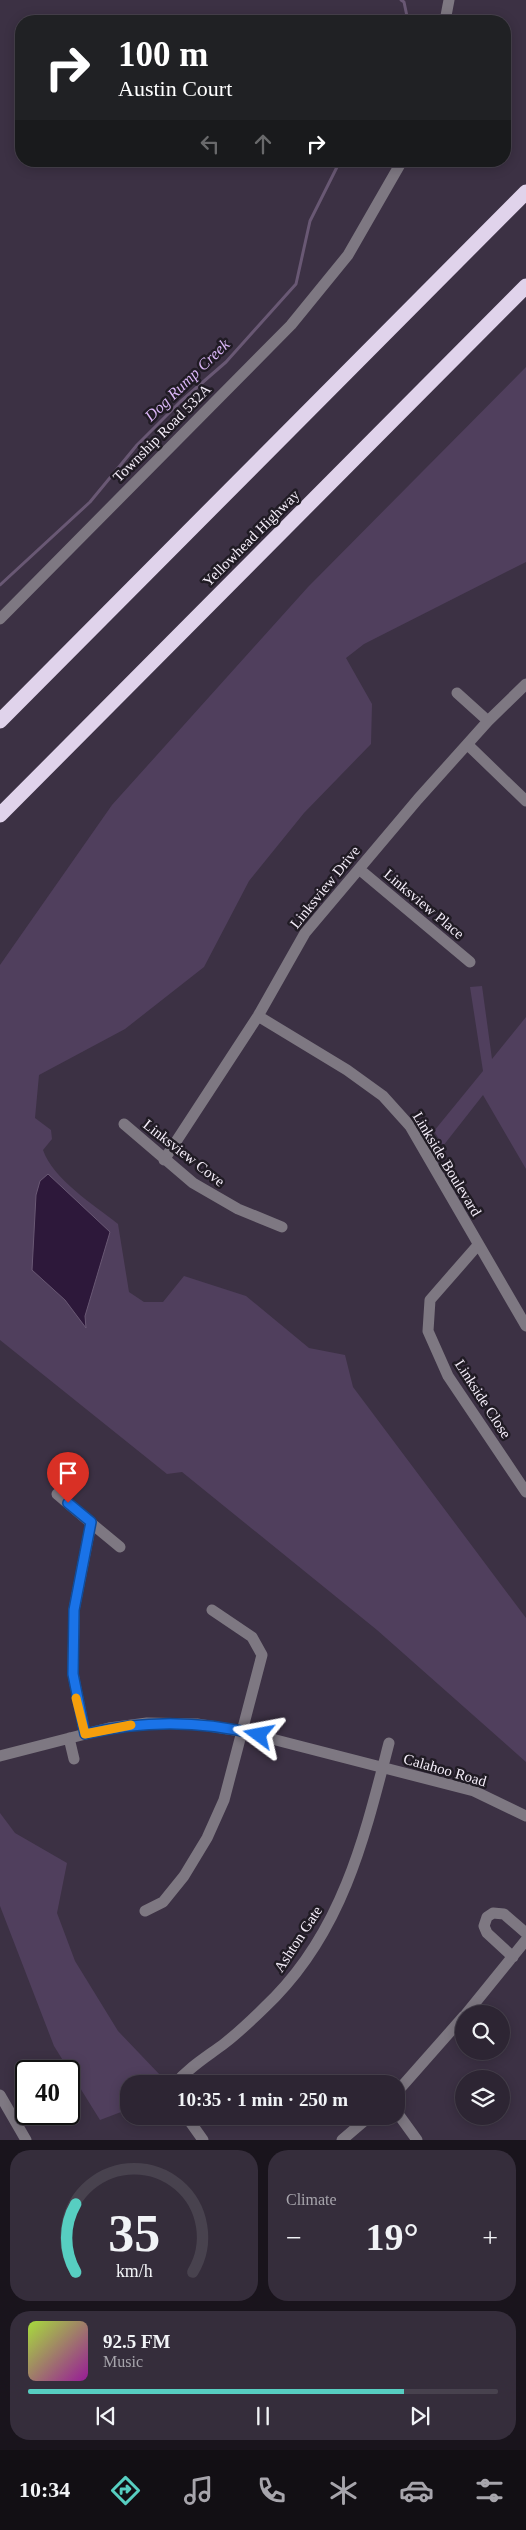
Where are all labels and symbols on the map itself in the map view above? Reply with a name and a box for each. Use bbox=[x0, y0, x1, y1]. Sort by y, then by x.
water label: Dog Rump Creek bbox=[141, 335, 234, 426]
street label: Township Road 532A bbox=[110, 381, 214, 485]
street label: Yellowhead Highway bbox=[199, 486, 303, 590]
street label: Linksview Drive bbox=[287, 842, 363, 931]
street label: Linksview Place bbox=[381, 866, 468, 942]
street label: Linkside Boulevard bbox=[410, 1109, 485, 1219]
street label: Linksview Cove bbox=[140, 1116, 228, 1190]
street label: Linkside Close bbox=[452, 1357, 515, 1442]
pin bbox=[47, 1452, 89, 1503]
position arrow bbox=[232, 1708, 284, 1760]
street label: Calahoo Road bbox=[402, 1751, 489, 1790]
street label: Ashton Gate bbox=[271, 1903, 325, 1975]
speed limit sign: 40 bbox=[15, 2060, 80, 2125]

